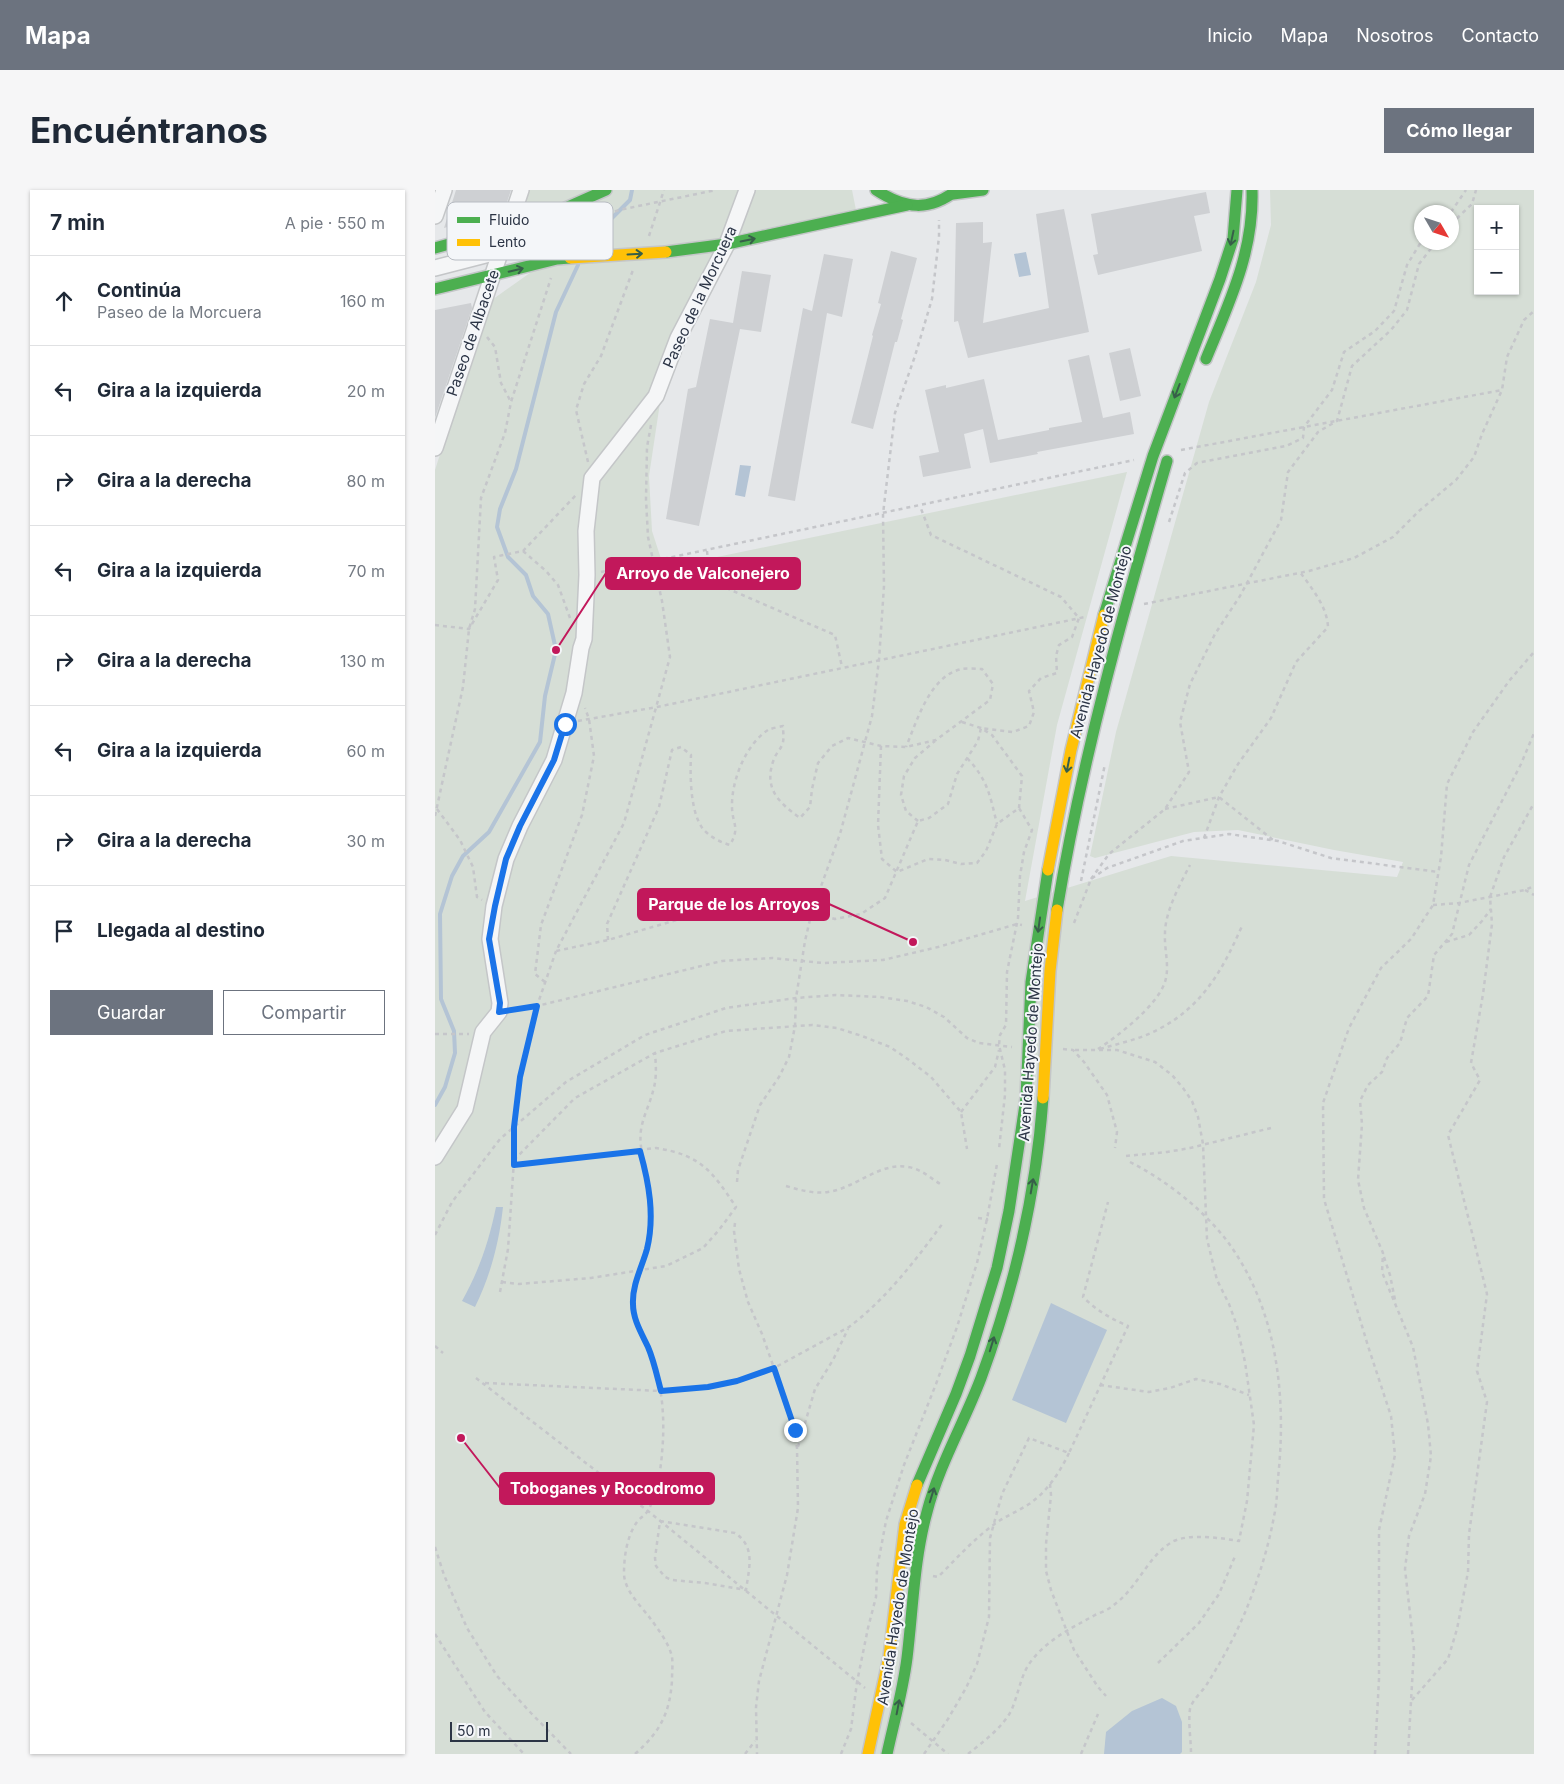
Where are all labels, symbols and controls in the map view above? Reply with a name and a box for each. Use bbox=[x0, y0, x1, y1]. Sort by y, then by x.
text: Mapa bbox=[25, 21, 91, 50]
text: Inicio bbox=[1207, 25, 1253, 46]
text: Mapa bbox=[1281, 25, 1328, 46]
text: Nosotros bbox=[1356, 25, 1434, 46]
text: Contacto bbox=[1462, 25, 1539, 46]
button: Cómo llegar bbox=[1384, 108, 1534, 153]
text: Encuéntranos bbox=[30, 109, 268, 151]
legend bbox=[447, 202, 613, 260]
north arrow bbox=[1414, 205, 1459, 250]
map controls bbox=[1474, 205, 1519, 295]
button: + bbox=[1474, 205, 1519, 250]
text: 7 min bbox=[50, 210, 105, 235]
text: Fluido bbox=[489, 211, 529, 228]
text: A pie · 550 m bbox=[285, 213, 385, 233]
street label: Paseo de la Morcuera bbox=[658, 223, 741, 371]
one-way arrow bbox=[1227, 230, 1236, 246]
text: Lento bbox=[489, 233, 526, 250]
one-way arrow bbox=[740, 234, 756, 244]
one-way arrow bbox=[627, 250, 643, 259]
button: − bbox=[1474, 250, 1519, 295]
one-way arrow bbox=[508, 265, 524, 274]
street label: Paseo de Albacete bbox=[442, 267, 503, 399]
text: Continúa bbox=[97, 279, 181, 302]
icon: ahead bbox=[50, 287, 78, 315]
text: 160 m bbox=[340, 291, 385, 311]
text: Paseo de la Morcuera bbox=[97, 302, 262, 322]
icon: left bbox=[50, 377, 78, 405]
text: Gira a la izquierda bbox=[97, 379, 262, 402]
text: 20 m bbox=[347, 381, 385, 401]
one-way arrow bbox=[1172, 383, 1181, 398]
icon: right bbox=[50, 467, 78, 495]
text: Gira a la derecha bbox=[97, 469, 252, 492]
text: 80 m bbox=[346, 471, 385, 491]
street label: Avenida Hayedo de Montejo bbox=[1066, 543, 1135, 740]
icon: left bbox=[50, 557, 78, 585]
callout: Arroyo de Valconejero bbox=[606, 558, 800, 589]
text: Gira a la izquierda bbox=[97, 559, 262, 582]
text: 70 m bbox=[348, 561, 385, 581]
text: Arroyo de Valconejero bbox=[616, 563, 790, 583]
icon: right bbox=[50, 647, 78, 675]
text: Gira a la derecha bbox=[97, 649, 252, 672]
text: 130 m bbox=[340, 651, 385, 671]
route start bbox=[554, 713, 577, 736]
icon: left bbox=[50, 737, 78, 765]
text: Gira a la izquierda bbox=[97, 739, 262, 762]
text: 60 m bbox=[346, 741, 385, 761]
one-way arrow bbox=[1063, 757, 1073, 773]
icon: right bbox=[50, 827, 78, 855]
text: Gira a la derecha bbox=[97, 829, 252, 852]
text: 30 m bbox=[347, 831, 385, 851]
callout: Parque de los Arroyos bbox=[638, 889, 829, 920]
text: Parque de los Arroyos bbox=[648, 894, 820, 914]
one-way arrow bbox=[1033, 916, 1043, 932]
icon: arrive bbox=[50, 917, 78, 945]
text: Llegada al destino bbox=[97, 919, 265, 942]
street label: Avenida Hayedo de Montejo bbox=[1014, 942, 1047, 1142]
button: Guardar bbox=[50, 990, 213, 1035]
button: Compartir bbox=[223, 990, 385, 1035]
one-way arrow bbox=[1027, 1179, 1037, 1195]
one-way arrow bbox=[988, 1336, 998, 1352]
route end bbox=[784, 1419, 807, 1442]
callout: Toboganes y Rocodromo bbox=[500, 1473, 714, 1504]
text: Toboganes y Rocodromo bbox=[510, 1478, 704, 1498]
one-way arrow bbox=[928, 1487, 938, 1503]
street label: Avenida Hayedo de Montejo bbox=[873, 1507, 922, 1707]
one-way arrow bbox=[893, 1699, 903, 1715]
scale bar bbox=[450, 1719, 547, 1742]
text: 50 m bbox=[457, 1722, 491, 1739]

